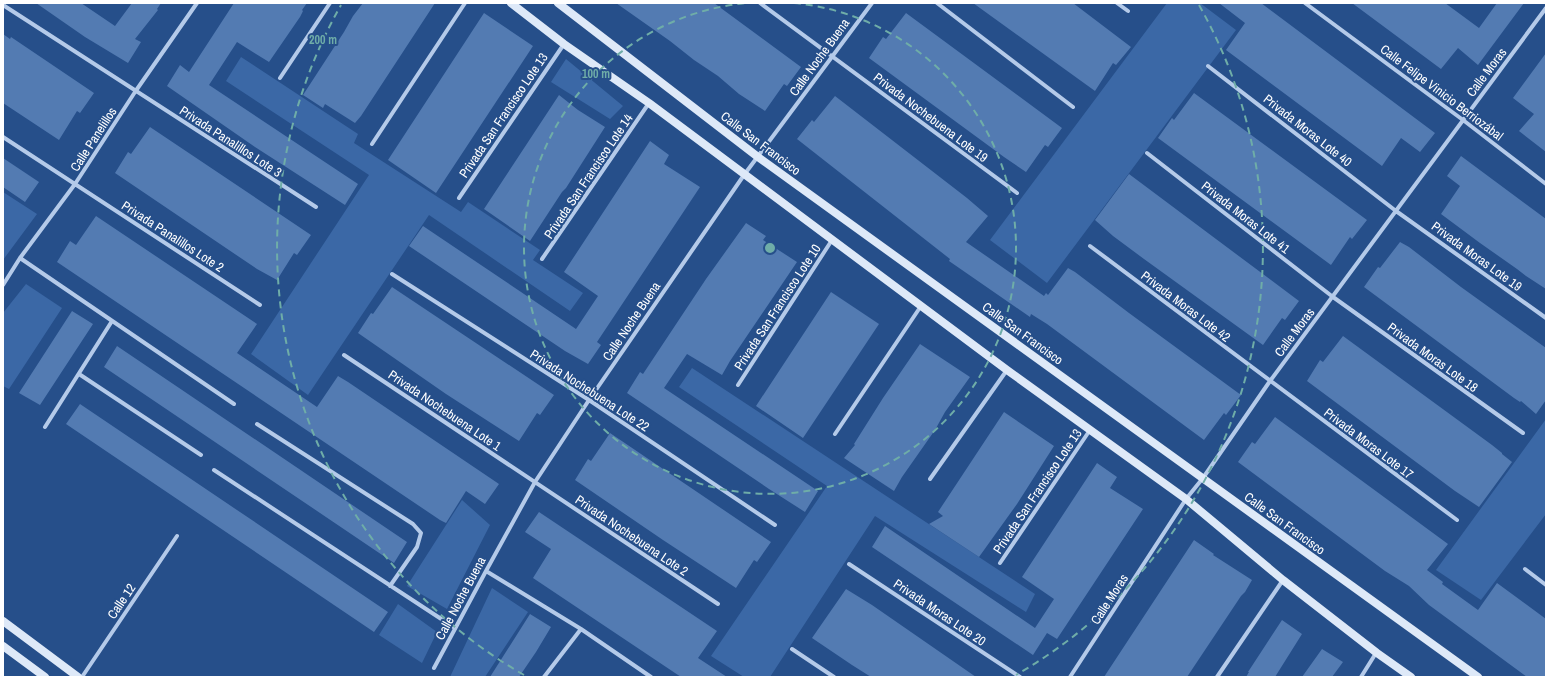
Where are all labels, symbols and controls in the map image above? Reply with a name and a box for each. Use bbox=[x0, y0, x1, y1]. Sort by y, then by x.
street label: Calle Noche Buena bbox=[786, 15, 853, 99]
text: 200 m bbox=[309, 32, 337, 48]
street label: Calle Felipe Vinicio Berriozábal bbox=[1377, 41, 1507, 144]
street label: Calle Moras bbox=[1462, 44, 1510, 100]
street label: Privada San Francisco Lote 13 bbox=[455, 50, 552, 181]
text: 100 m bbox=[582, 66, 610, 82]
street label: Privada Nochebuena Lote 19 bbox=[870, 69, 991, 166]
street label: Privada Moras Lote 40 bbox=[1260, 90, 1355, 170]
street label: Privada Panalillos Lote 3 bbox=[176, 102, 285, 181]
street label: Calle Panelillos bbox=[66, 104, 121, 175]
street label: Calle San Francisco bbox=[717, 108, 804, 179]
street label: Privada San Francisco Lote 14 bbox=[540, 111, 637, 242]
street label: Privada Moras Lote 41 bbox=[1198, 177, 1293, 257]
street label: Privada Panalillos Lote 2 bbox=[118, 197, 227, 276]
street label: Privada Moras Lote 19 bbox=[1428, 218, 1525, 295]
street label: Privada San Francisco Lote 10 bbox=[730, 241, 825, 374]
centre of rings bbox=[763, 241, 777, 255]
street label: Privada Moras Lote 42 bbox=[1138, 267, 1234, 346]
street label: Calle Noche Buena bbox=[599, 278, 664, 364]
street label: Calle San Francisco bbox=[979, 298, 1067, 369]
street label: Calle Moras bbox=[1270, 304, 1318, 360]
street label: Privada Moras Lote 18 bbox=[1384, 319, 1481, 396]
street label: Privada Nochebuena Lote 22 bbox=[527, 346, 653, 435]
street label: Privada Nochebuena Lote 1 bbox=[385, 366, 505, 455]
street label: Privada Moras Lote 17 bbox=[1321, 404, 1417, 483]
street label: Privada San Francisco Lote 13 bbox=[989, 426, 1086, 557]
street label: Calle San Francisco bbox=[1241, 488, 1329, 559]
street label: Privada Nochebuena Lote 2 bbox=[572, 491, 692, 580]
street label: Calle Noche Buena bbox=[431, 554, 490, 643]
street label: Calle Moras bbox=[1087, 571, 1132, 628]
street label: Privada Moras Lote 20 bbox=[890, 575, 989, 650]
street label: Calle 12 bbox=[103, 580, 139, 622]

